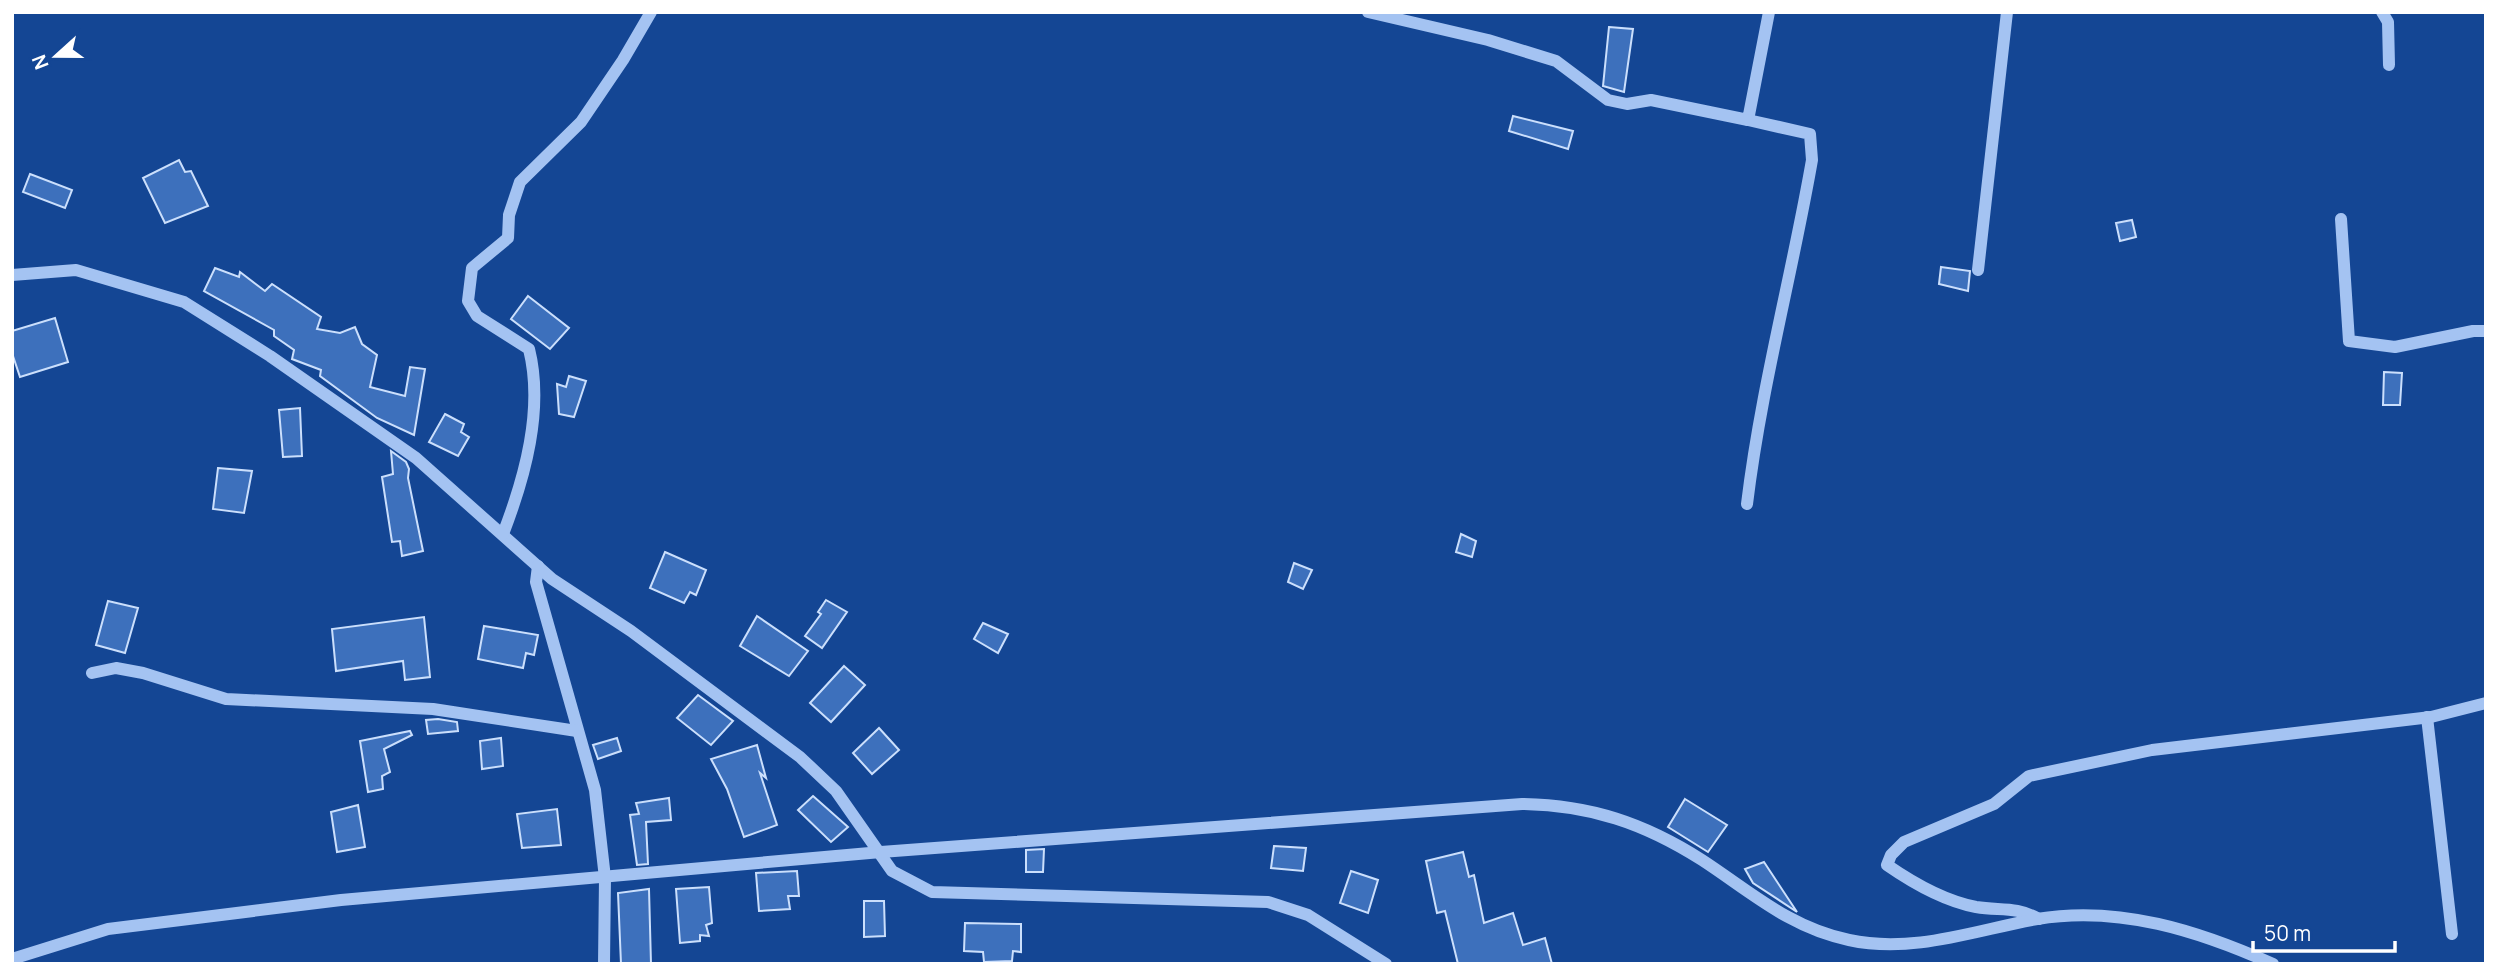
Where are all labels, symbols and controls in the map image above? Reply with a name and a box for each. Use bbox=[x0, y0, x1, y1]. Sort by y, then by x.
north arrow bbox=[21, 21, 91, 91]
text: N bbox=[26, 51, 55, 73]
scale bar bbox=[2253, 909, 2395, 953]
text: 50 m bbox=[2264, 919, 2311, 947]

